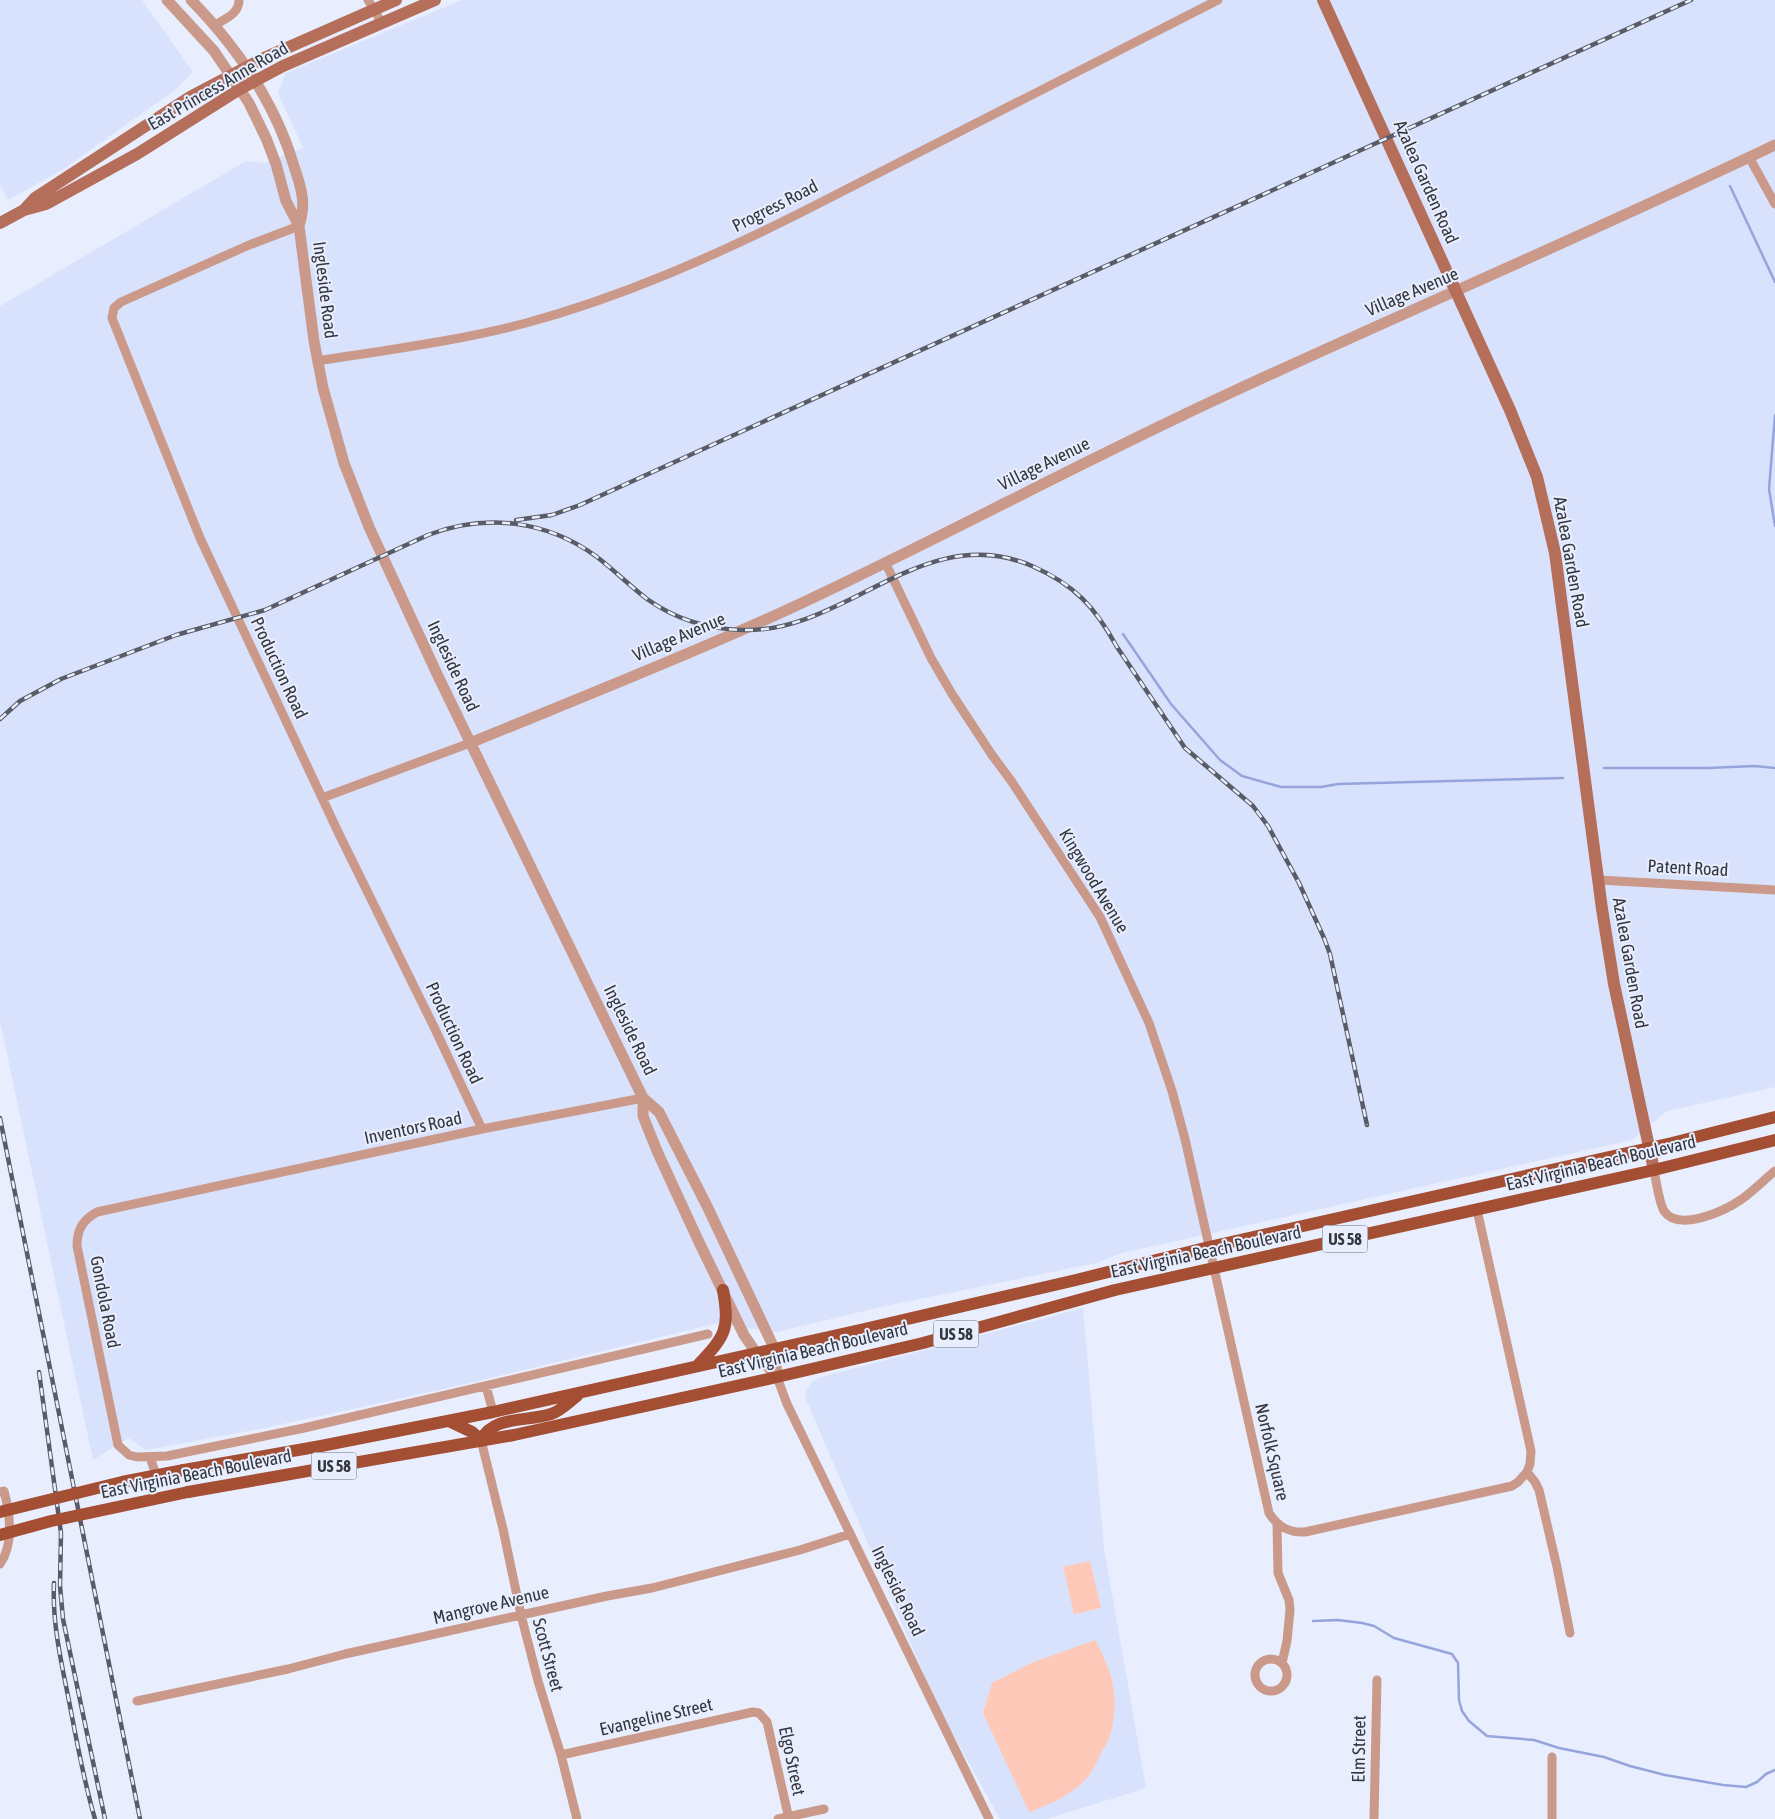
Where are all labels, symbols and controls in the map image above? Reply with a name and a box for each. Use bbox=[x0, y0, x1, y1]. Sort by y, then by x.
street label: East Princess Anne Road bbox=[144, 37, 292, 134]
street label: Azalea Garden Road bbox=[1390, 117, 1463, 247]
street label: Progress Road bbox=[728, 175, 821, 236]
street label: Ingleside Road bbox=[309, 240, 342, 340]
street label: Village Avenue bbox=[1362, 263, 1461, 320]
street label: Village Avenue bbox=[995, 432, 1093, 495]
street label: Azalea Garden Road bbox=[1550, 495, 1593, 629]
street label: Village Avenue bbox=[629, 608, 728, 665]
street label: Production Road bbox=[247, 614, 312, 722]
street label: Ingleside Road bbox=[423, 617, 484, 715]
street label: Kingwood Avenue bbox=[1055, 825, 1134, 937]
street label: Patent Road bbox=[1647, 855, 1729, 880]
street label: Azalea Garden Road bbox=[1609, 896, 1652, 1030]
street label: Production Road bbox=[422, 979, 487, 1087]
street label: Ingleside Road bbox=[600, 981, 661, 1078]
street label: Inventors Road bbox=[362, 1107, 464, 1148]
street label: East Virginia Beach Boulevard bbox=[1504, 1130, 1698, 1195]
street label: East Virginia Beach Boulevard bbox=[1109, 1221, 1303, 1282]
road number: US 58 bbox=[1322, 1226, 1368, 1252]
street label: Gondola Road bbox=[86, 1254, 125, 1350]
street label: East Virginia Beach Boulevard bbox=[716, 1317, 910, 1382]
road number: US 58 bbox=[934, 1320, 978, 1348]
street label: Norfolk Square bbox=[1251, 1401, 1294, 1503]
street label: East Virginia Beach Boulevard bbox=[99, 1445, 293, 1502]
road number: US 58 bbox=[312, 1452, 356, 1480]
street label: Ingleside Road bbox=[868, 1542, 929, 1639]
street label: Mangrove Avenue bbox=[431, 1581, 551, 1628]
street label: Scott Street bbox=[529, 1616, 568, 1694]
street label: Evangeline Street bbox=[597, 1693, 714, 1740]
street label: Elm Street bbox=[1347, 1715, 1370, 1783]
street label: Elgo Street bbox=[775, 1724, 810, 1797]

